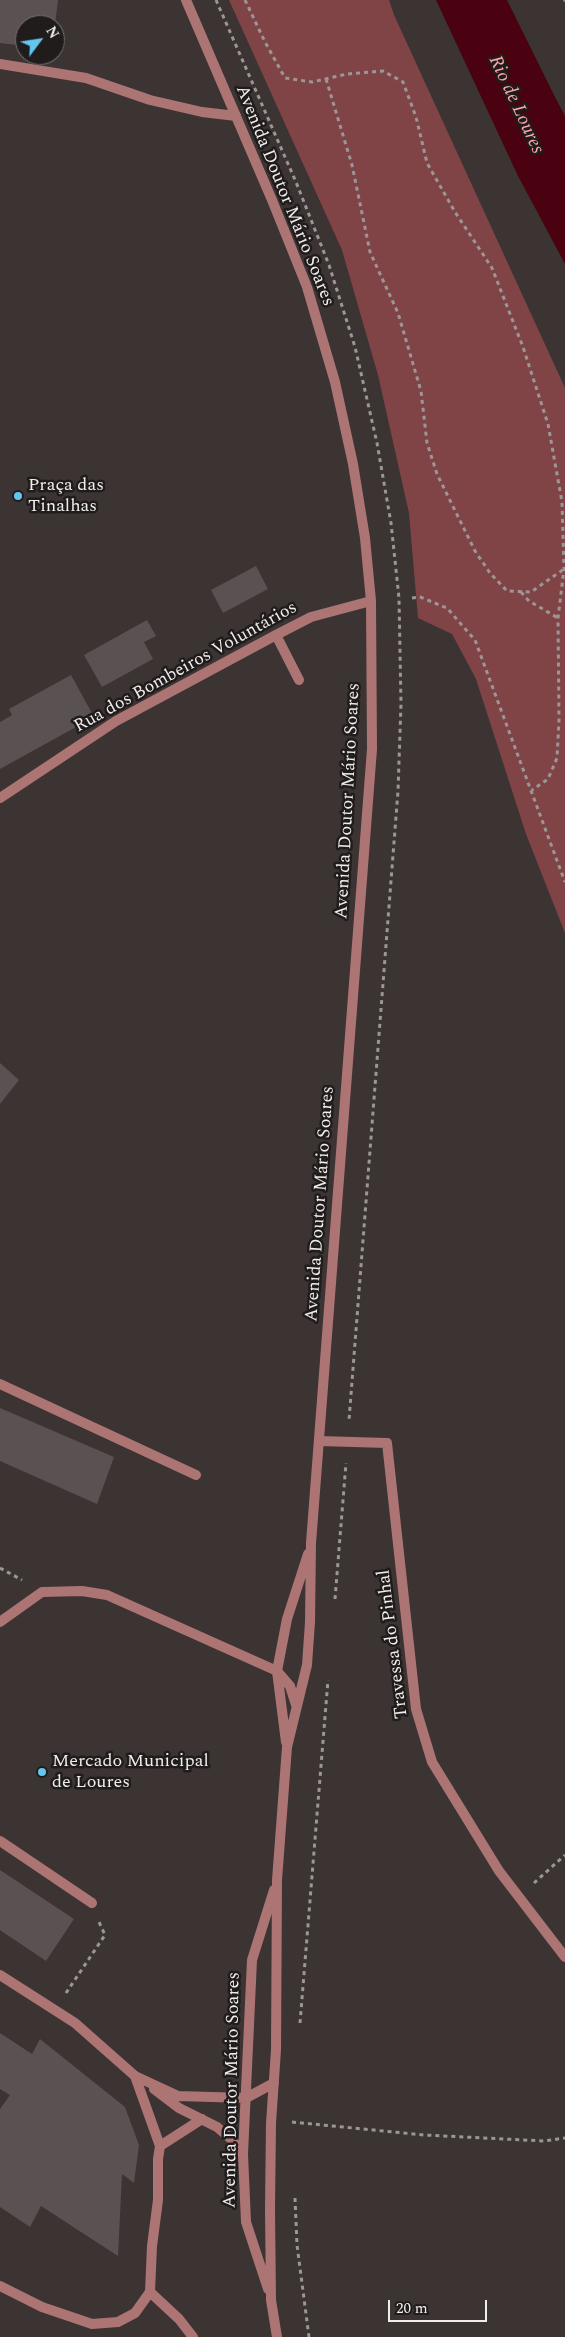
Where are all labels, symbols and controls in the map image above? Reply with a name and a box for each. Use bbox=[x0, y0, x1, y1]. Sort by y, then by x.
north arrow bbox=[15, 15, 65, 65]
text: N bbox=[40, 22, 64, 43]
water label: Rio de Loures bbox=[482, 52, 548, 158]
street label: Avenida Doutor Mário Soares bbox=[230, 82, 338, 310]
place label: Praça das Tinalhas bbox=[28, 475, 104, 518]
marker: Praça das Tinalhas bbox=[12, 490, 24, 502]
street label: Rua dos Bombeiros Voluntários bbox=[71, 598, 301, 738]
street label: Avenida Doutor Mário Soares bbox=[332, 682, 366, 920]
street label: Avenida Doutor Mário Soares bbox=[302, 1085, 340, 1323]
street label: Travessa do Pinhal bbox=[374, 1568, 414, 1720]
place label: Mercado Municipal de Loures bbox=[52, 1751, 209, 1794]
marker: Mercado Municipal de Loures bbox=[36, 1766, 48, 1778]
street label: Avenida Doutor Mário Soares bbox=[220, 1972, 246, 2208]
scale bar bbox=[390, 2290, 489, 2322]
text: 20 m bbox=[396, 2297, 428, 2320]

